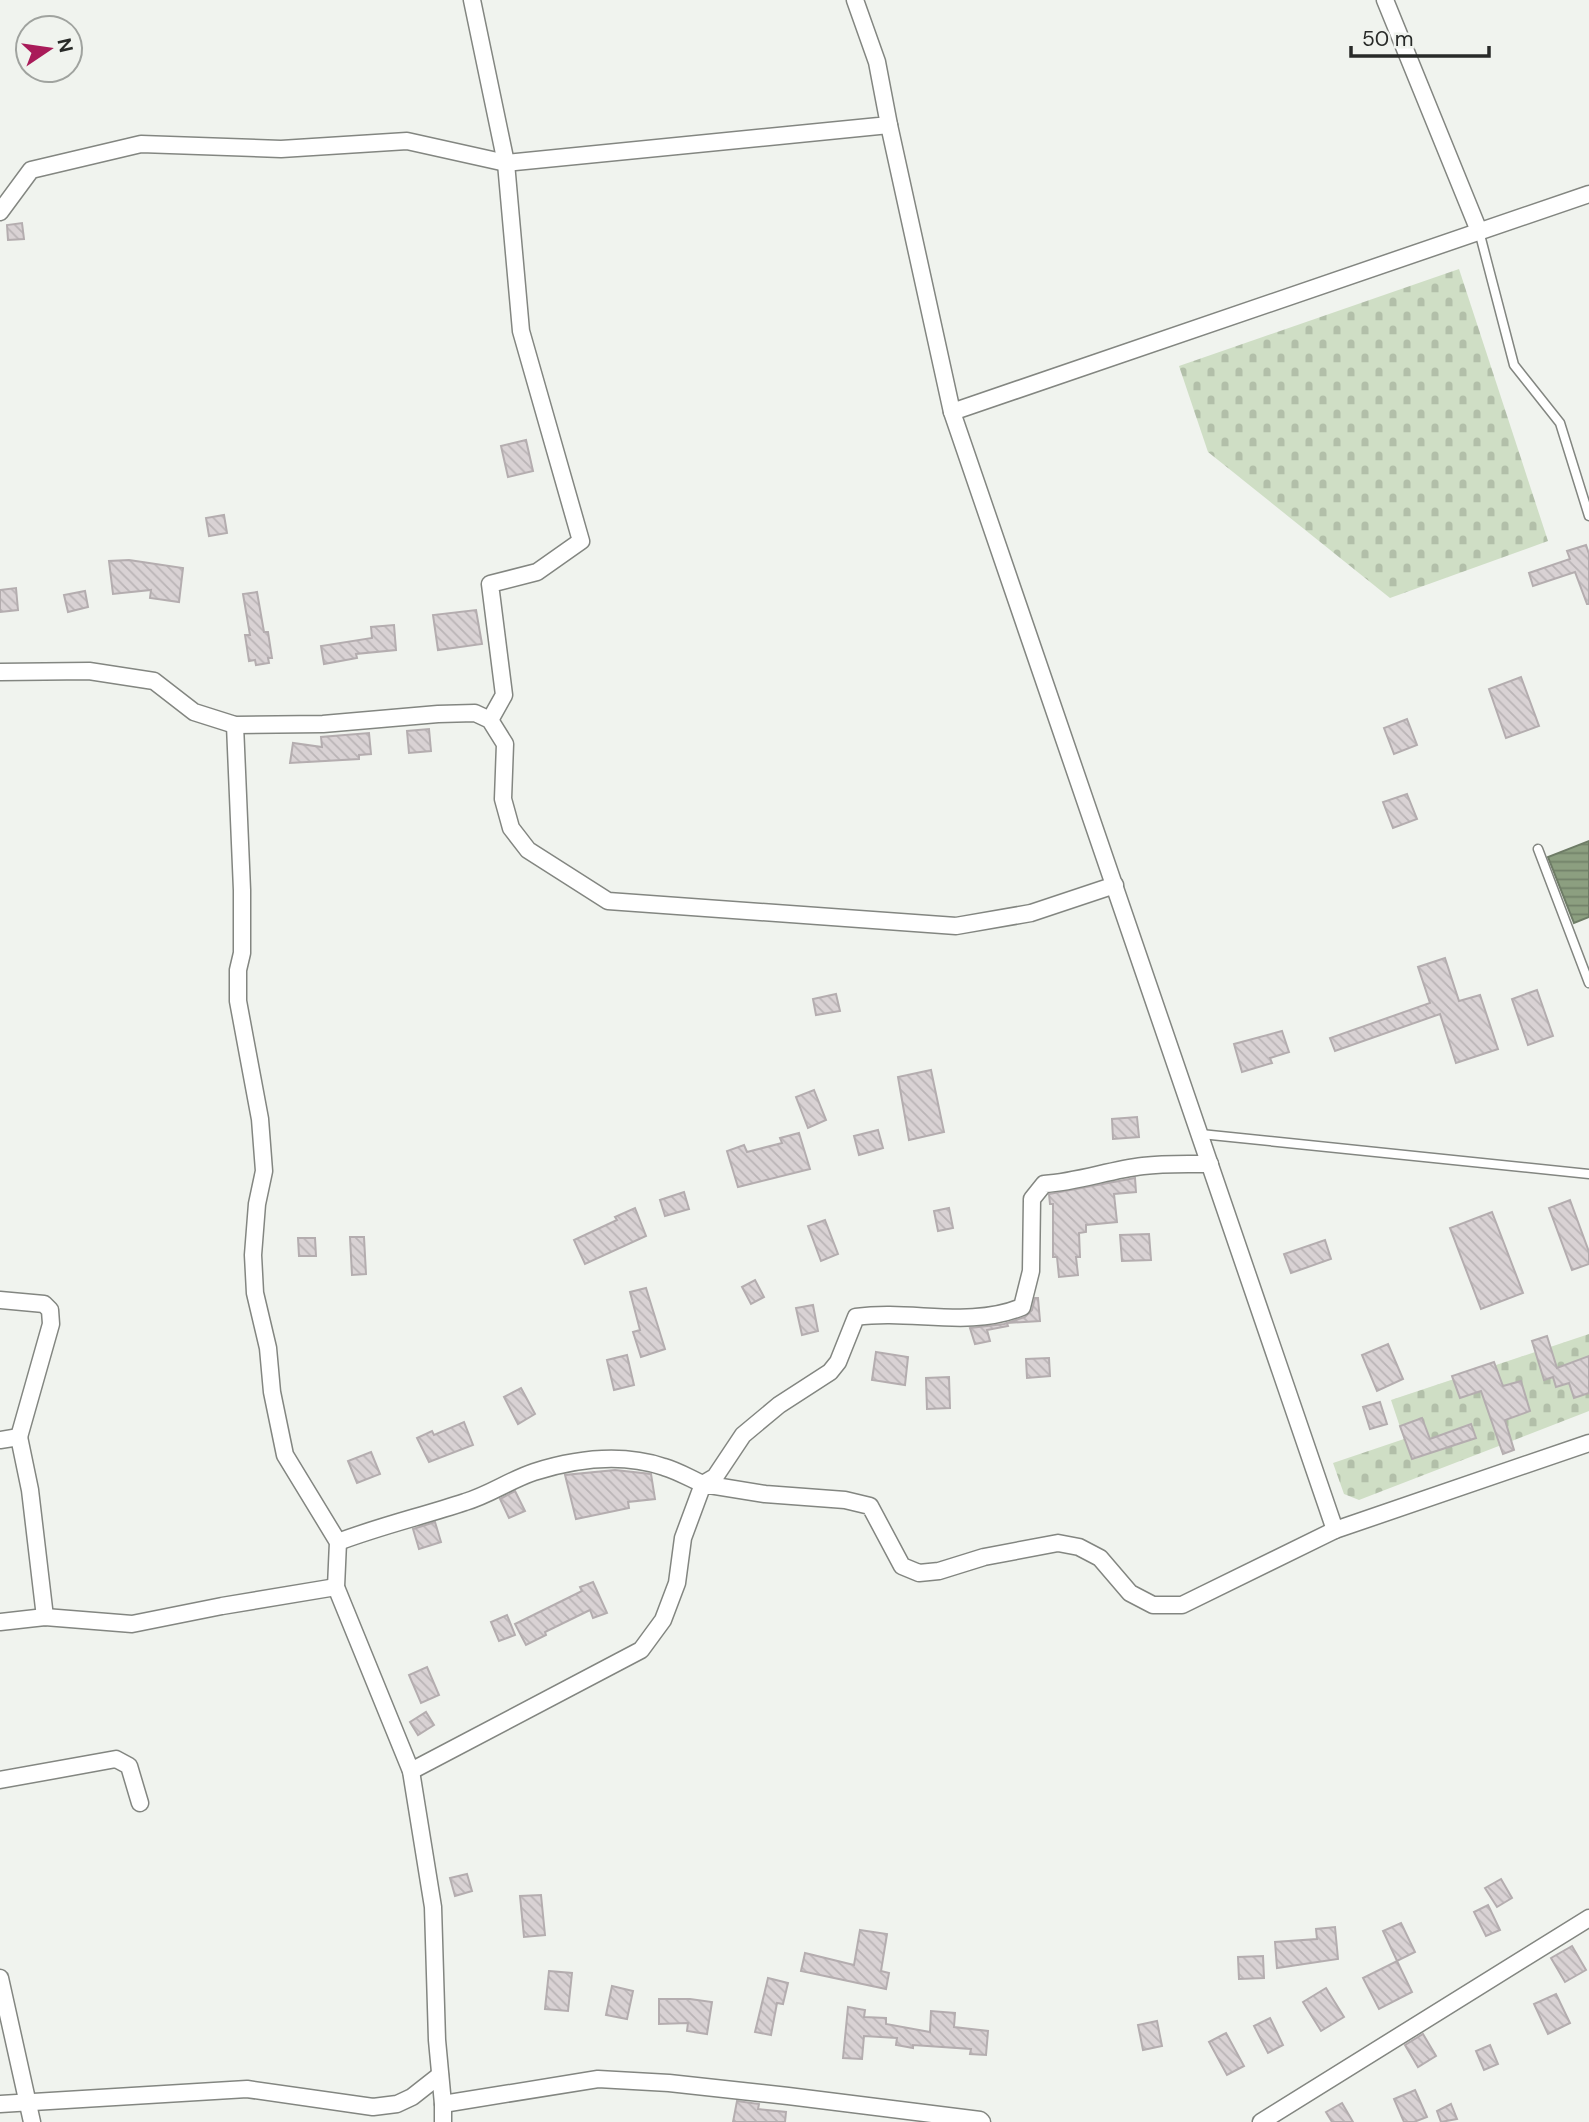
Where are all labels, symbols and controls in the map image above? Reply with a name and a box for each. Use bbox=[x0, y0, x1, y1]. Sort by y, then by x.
north arrow bbox=[14, 14, 84, 84]
scale bar bbox=[1351, 14, 1489, 58]
text: 50 m bbox=[1362, 25, 1413, 53]
text: N bbox=[51, 36, 79, 55]

